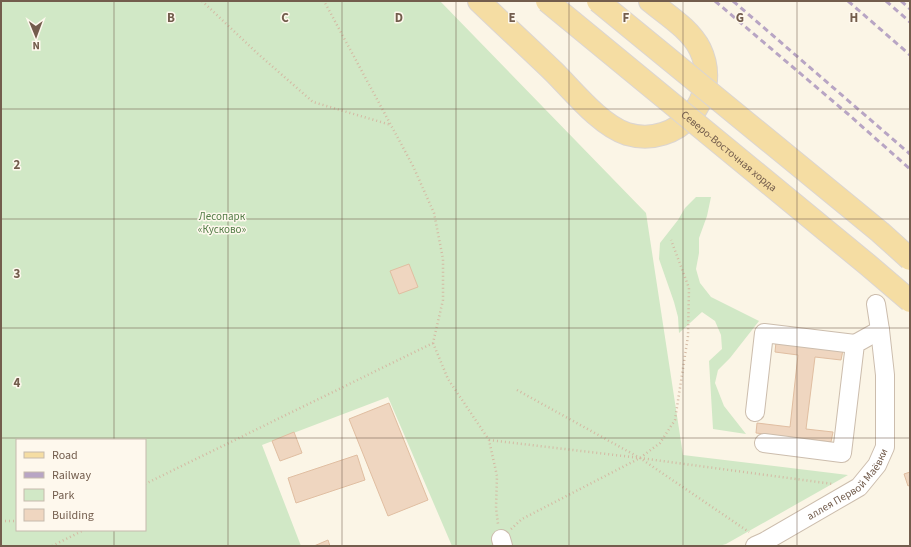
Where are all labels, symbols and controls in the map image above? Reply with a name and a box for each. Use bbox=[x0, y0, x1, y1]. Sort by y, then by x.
text: B bbox=[167, 9, 175, 27]
text: C bbox=[281, 9, 289, 27]
text: D bbox=[395, 9, 403, 27]
text: E bbox=[508, 9, 516, 27]
text: F bbox=[623, 9, 630, 27]
text: G bbox=[736, 9, 744, 27]
text: H bbox=[850, 9, 858, 27]
north arrow bbox=[16, 16, 56, 56]
text: N bbox=[32, 38, 40, 53]
street label: Северо-Восточная хорда bbox=[678, 107, 780, 195]
text: 2 bbox=[14, 156, 21, 174]
park label: Лесопарк «Кусково» bbox=[198, 209, 247, 237]
text: 3 bbox=[14, 265, 21, 283]
text: 4 bbox=[14, 374, 21, 392]
legend bbox=[16, 439, 146, 531]
street label: аллея Первой Маёвки bbox=[804, 446, 891, 524]
text: Road bbox=[52, 447, 78, 464]
text: Railway bbox=[52, 467, 91, 484]
text: Park bbox=[52, 487, 74, 504]
text: Building bbox=[52, 507, 94, 524]

